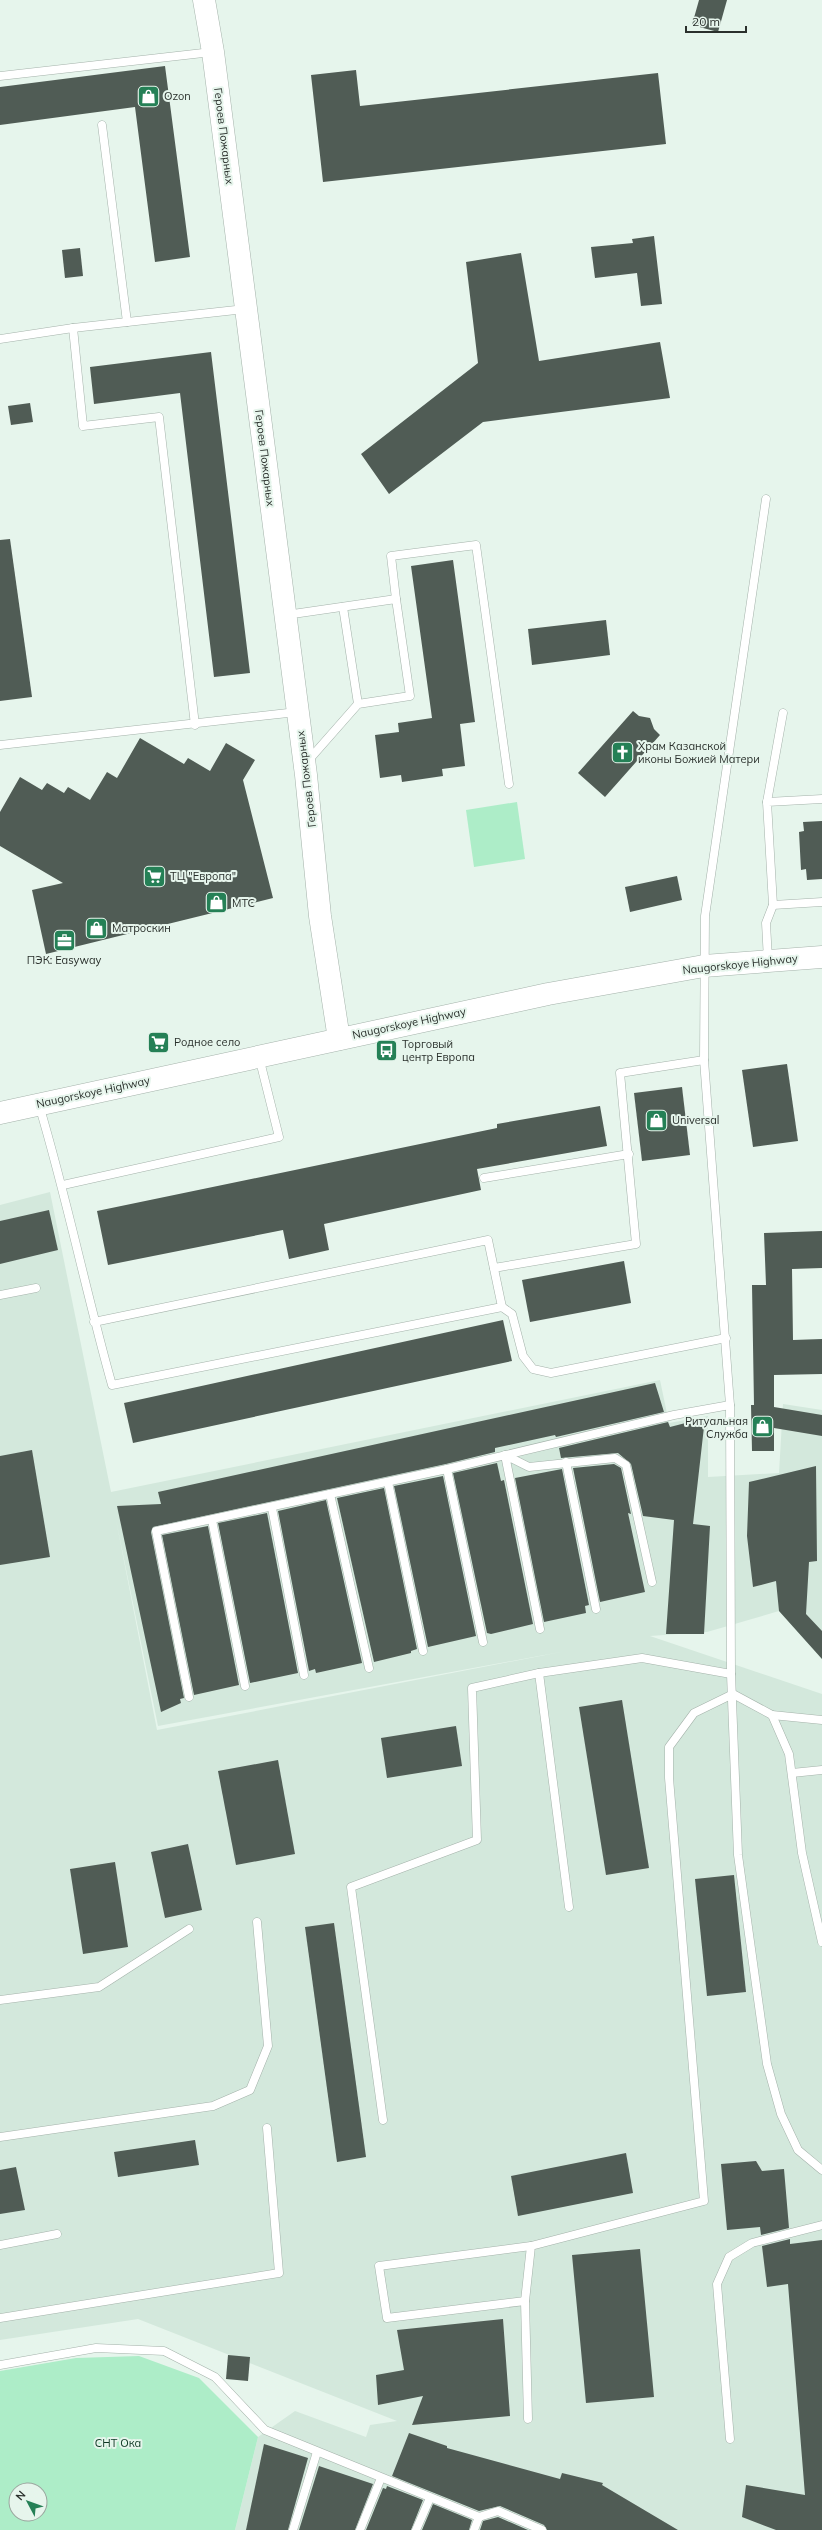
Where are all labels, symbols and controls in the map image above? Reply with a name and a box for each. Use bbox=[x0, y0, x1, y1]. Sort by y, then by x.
scale bar bbox=[686, 8, 746, 34]
text: 20 m bbox=[692, 14, 720, 29]
shop icon: Ozon bbox=[135, 83, 161, 109]
street label: Героев Пожарных bbox=[211, 87, 237, 185]
place label: Ozon bbox=[164, 89, 191, 103]
street label: Героев Пожарных bbox=[252, 409, 278, 507]
street label: Героев Пожарных bbox=[293, 730, 319, 828]
church icon: Храм Казанской иконы Божией Матери bbox=[609, 739, 635, 765]
place label: Храм Казанской иконы Божией Матери bbox=[638, 739, 760, 766]
supermarket icon: ТЦ "Европа" bbox=[141, 863, 167, 889]
place label: ТЦ "Европа" bbox=[170, 869, 236, 883]
shop icon: МТС bbox=[204, 890, 230, 916]
place label: МТС bbox=[232, 896, 255, 910]
shop icon: Матроскин bbox=[83, 915, 109, 941]
place label: Матроскин bbox=[112, 921, 171, 935]
office icon: ПЭК: Easyway bbox=[51, 927, 77, 953]
street label: Naugorskoye Highway bbox=[682, 951, 798, 977]
place label: ПЭК: Easyway bbox=[27, 953, 102, 967]
street label: Naugorskoye Highway bbox=[351, 1004, 467, 1042]
supermarket icon: Родное село bbox=[145, 1029, 171, 1055]
place label: Родное село bbox=[174, 1035, 241, 1049]
bus stop icon: Торговый центр Европа bbox=[374, 1037, 400, 1063]
place label: Торговый центр Европа bbox=[402, 1037, 475, 1064]
street label: Naugorskoye Highway bbox=[35, 1073, 151, 1111]
shop icon: Universal bbox=[643, 1107, 669, 1133]
place label: Universal bbox=[672, 1113, 719, 1127]
place label: Ритуальная Служба bbox=[685, 1414, 748, 1441]
shop icon: Ритуальная Служба bbox=[750, 1414, 776, 1440]
park label: СНТ Ока bbox=[95, 2436, 141, 2450]
north arrow bbox=[8, 2482, 48, 2522]
text: N bbox=[12, 2488, 28, 2503]

